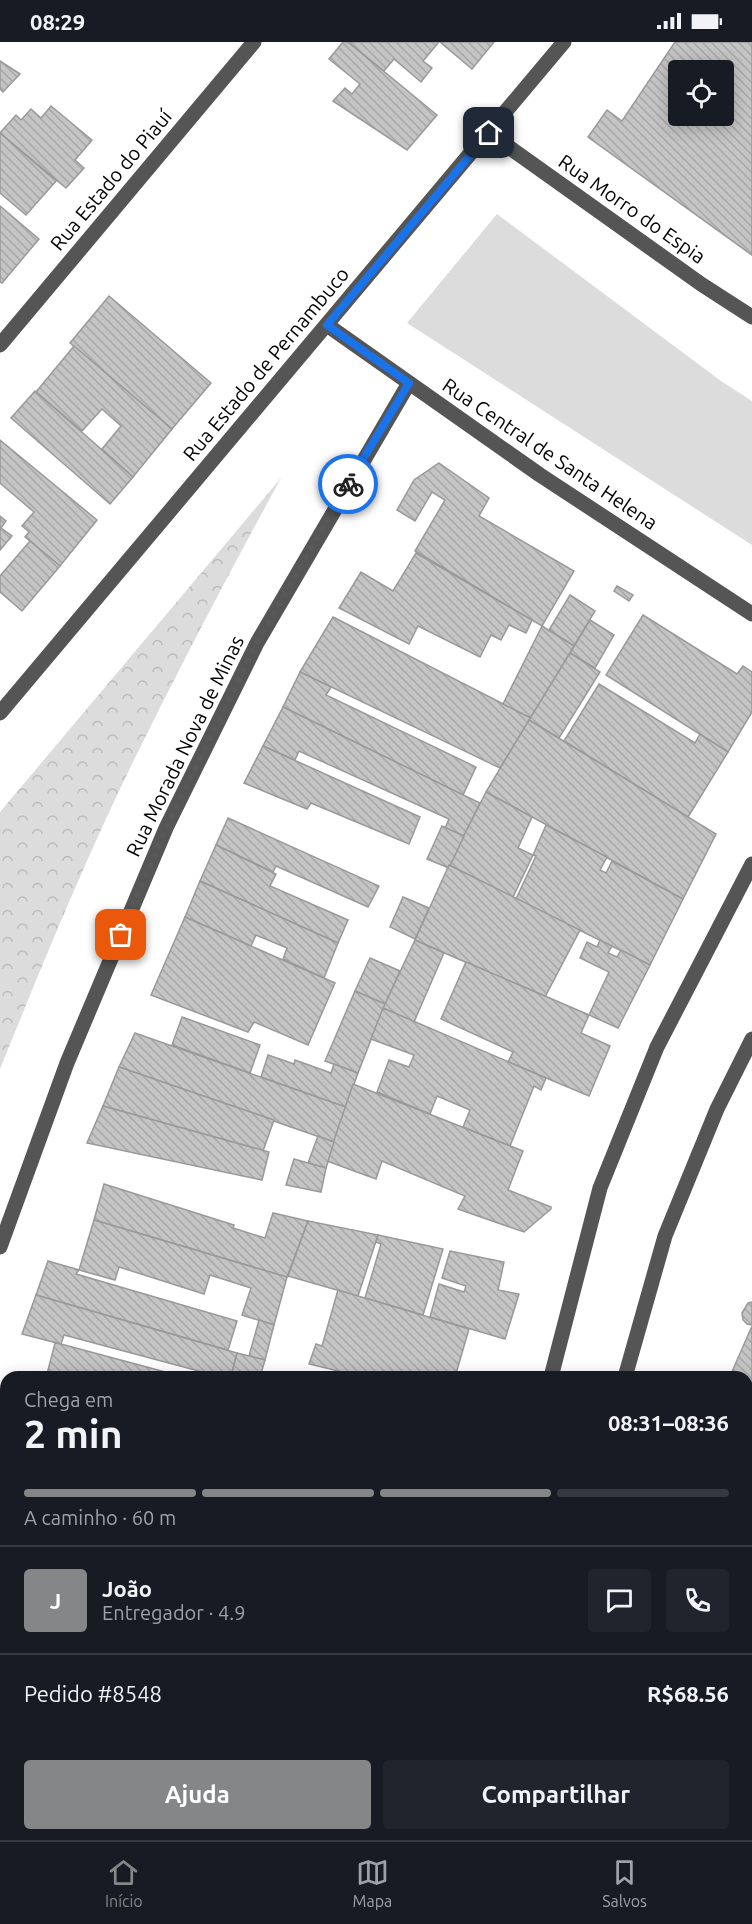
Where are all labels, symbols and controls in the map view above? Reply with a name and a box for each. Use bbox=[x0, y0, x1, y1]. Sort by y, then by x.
text: 08:29 bbox=[30, 9, 85, 34]
map controls bbox=[668, 60, 734, 126]
button: locate bbox=[668, 60, 734, 126]
street label: Rua Estado do Piauí bbox=[45, 104, 177, 255]
pin bbox=[463, 107, 514, 158]
icon: home bbox=[472, 116, 505, 149]
street label: Rua Morro do Espia bbox=[554, 149, 710, 268]
street label: Rua Estado de Pernambuco bbox=[178, 262, 353, 465]
street label: Rua Central de Santa Helena bbox=[439, 373, 662, 534]
courier bbox=[318, 454, 378, 514]
icon: bike bbox=[332, 468, 365, 501]
street label: Rua Morada Nova de Minas bbox=[121, 632, 248, 860]
pin bbox=[95, 909, 146, 960]
icon: bag bbox=[104, 918, 137, 951]
text: Chega em bbox=[24, 1388, 113, 1411]
text: 08:31–08:36 bbox=[608, 1410, 729, 1435]
text: 2 min bbox=[24, 1412, 123, 1455]
text: A caminho · 60 m bbox=[24, 1506, 176, 1529]
button: chat bbox=[588, 1569, 651, 1632]
button: phone bbox=[666, 1569, 729, 1632]
text: João bbox=[102, 1576, 152, 1601]
text: J bbox=[50, 1588, 61, 1613]
text: Entregador · 4.9 bbox=[102, 1601, 245, 1624]
text: Pedido #8548 bbox=[24, 1681, 162, 1706]
text: R$68.56 bbox=[647, 1681, 729, 1706]
button: Ajuda bbox=[24, 1760, 371, 1829]
button: Compartilhar bbox=[383, 1760, 729, 1829]
tab: Início bbox=[105, 1856, 143, 1910]
tab: Mapa bbox=[353, 1856, 392, 1910]
tab: Salvos bbox=[602, 1856, 647, 1910]

